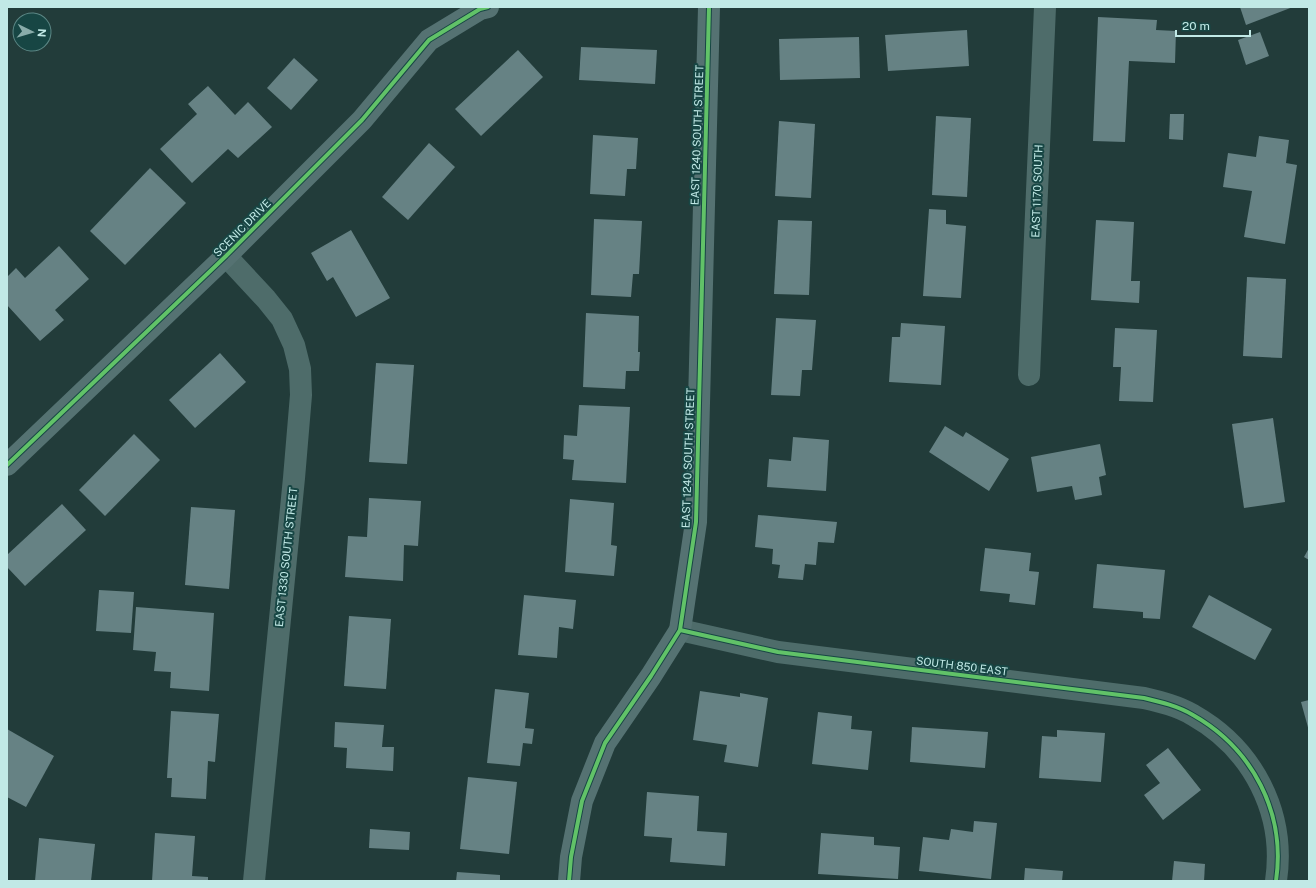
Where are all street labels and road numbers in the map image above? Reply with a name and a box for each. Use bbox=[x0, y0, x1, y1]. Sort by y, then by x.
street label: EAST 1240 SOUTH STREET bbox=[689, 64, 705, 205]
street label: EAST 1170 SOUTH bbox=[1029, 144, 1045, 238]
street label: SCENIC DRIVE bbox=[211, 197, 273, 259]
street label: EAST 1240 SOUTH STREET bbox=[680, 387, 696, 528]
street label: EAST 1330 SOUTH STREET bbox=[273, 486, 299, 627]
street label: SOUTH 850 EAST bbox=[916, 654, 1009, 678]

